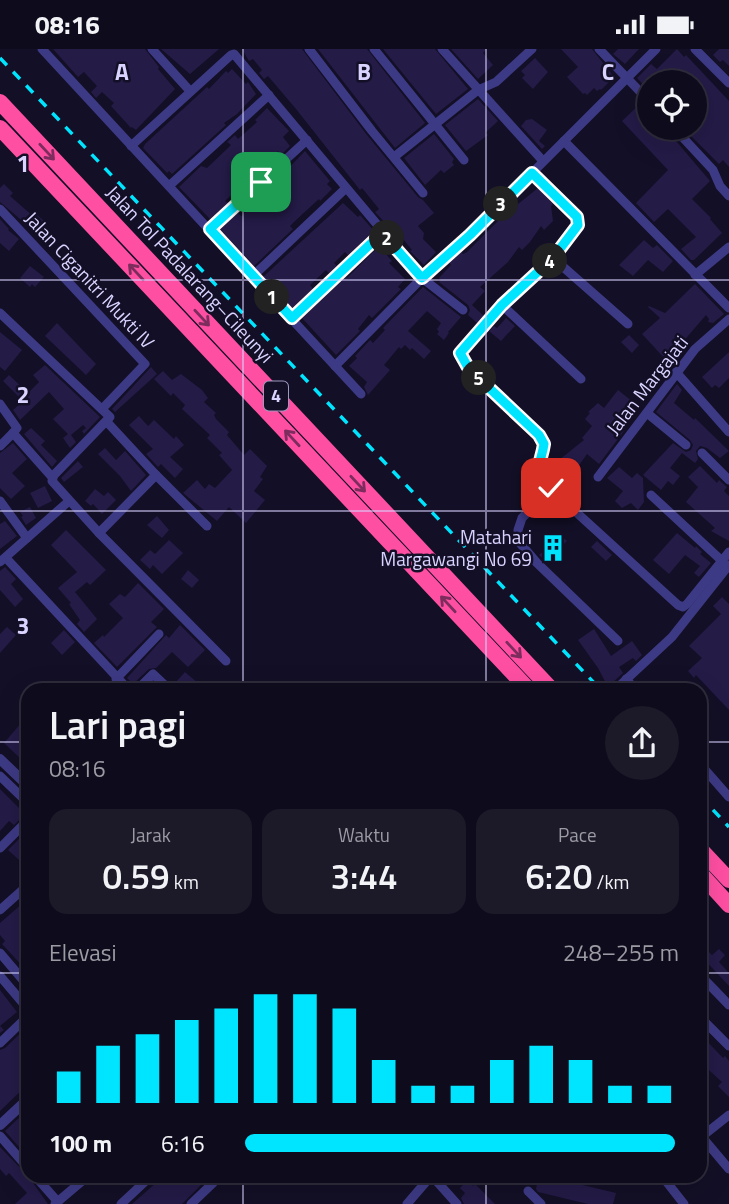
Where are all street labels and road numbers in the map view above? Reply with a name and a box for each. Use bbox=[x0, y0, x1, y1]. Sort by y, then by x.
street label: Jalan Tol Padalarang–Cileunyi bbox=[100, 178, 281, 369]
street label: Jalan Ciganitri Mukti IV bbox=[19, 204, 162, 355]
street label: Jalan Margajati bbox=[599, 329, 695, 441]
road number: 4 bbox=[264, 381, 288, 411]

